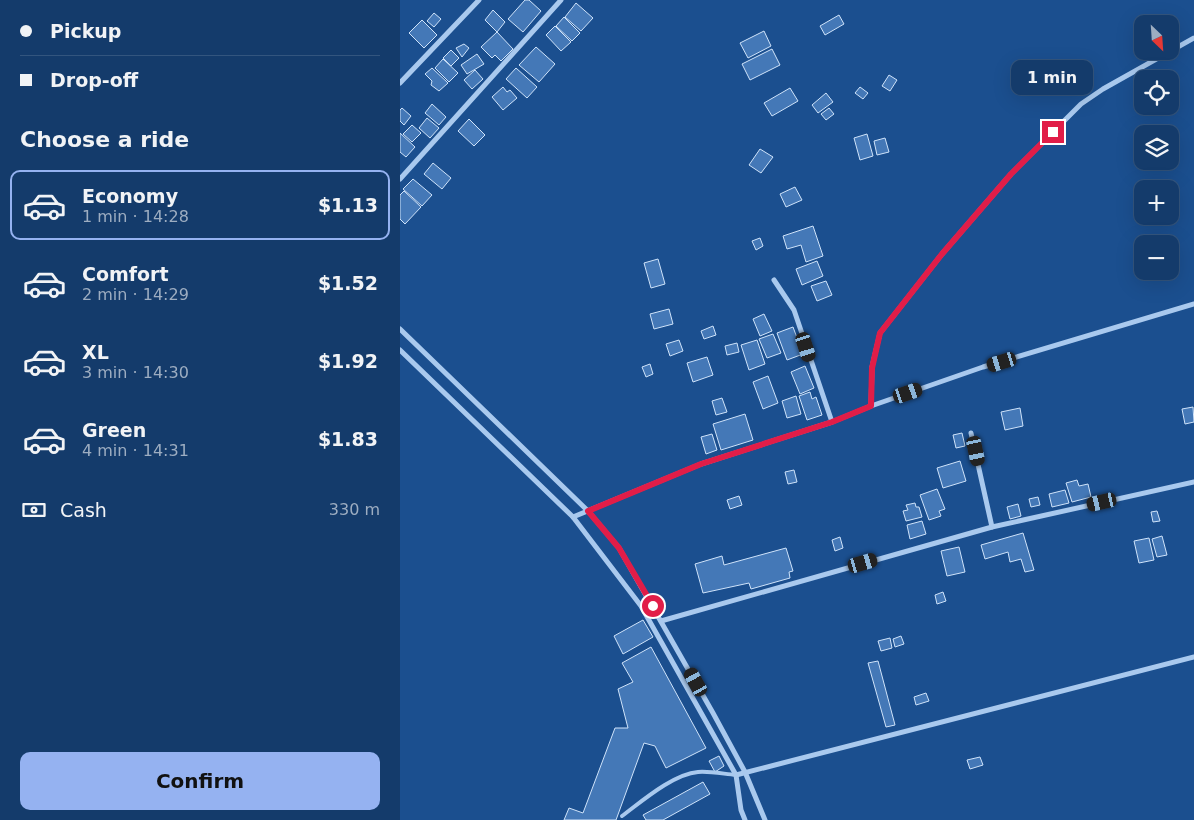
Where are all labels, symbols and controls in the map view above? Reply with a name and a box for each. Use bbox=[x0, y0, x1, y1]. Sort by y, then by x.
north arrow bbox=[1134, 15, 1179, 60]
map controls bbox=[1134, 15, 1179, 280]
text: Pickup bbox=[50, 20, 121, 42]
callout: 1 min bbox=[1012, 59, 1094, 94]
text: 1 min bbox=[1027, 68, 1077, 87]
text: Drop-off bbox=[50, 69, 138, 91]
button: locate bbox=[1134, 70, 1179, 115]
route end bbox=[1042, 121, 1064, 143]
button: layers bbox=[1134, 125, 1179, 170]
text: Choose a ride bbox=[20, 127, 189, 152]
button: + bbox=[1134, 180, 1179, 225]
icon: car bbox=[22, 183, 67, 228]
text: Economy bbox=[82, 185, 178, 207]
text: $1.13 bbox=[318, 194, 378, 216]
text: 1 min · 14:28 bbox=[82, 207, 189, 226]
button: − bbox=[1134, 235, 1179, 280]
icon: car bbox=[22, 261, 67, 306]
text: Comfort bbox=[82, 263, 169, 285]
text: $1.52 bbox=[318, 272, 378, 294]
text: 2 min · 14:29 bbox=[82, 285, 189, 304]
car bbox=[794, 330, 817, 364]
icon: car bbox=[22, 339, 67, 384]
text: XL bbox=[82, 341, 109, 363]
text: $1.92 bbox=[318, 350, 378, 372]
car bbox=[985, 350, 1018, 374]
text: 3 min · 14:30 bbox=[82, 363, 189, 382]
car bbox=[891, 381, 924, 405]
icon: car bbox=[22, 417, 67, 462]
text: Green bbox=[82, 419, 146, 441]
text: $1.83 bbox=[318, 428, 378, 450]
car bbox=[965, 435, 986, 467]
text: 4 min · 14:31 bbox=[82, 441, 189, 460]
car bbox=[1085, 491, 1118, 513]
icon: cash bbox=[20, 496, 48, 524]
text: Cash bbox=[60, 499, 107, 521]
text: 330 m bbox=[329, 500, 380, 519]
car bbox=[846, 552, 879, 574]
route start bbox=[642, 595, 664, 617]
car bbox=[682, 665, 709, 699]
button: Confirm bbox=[20, 752, 380, 810]

